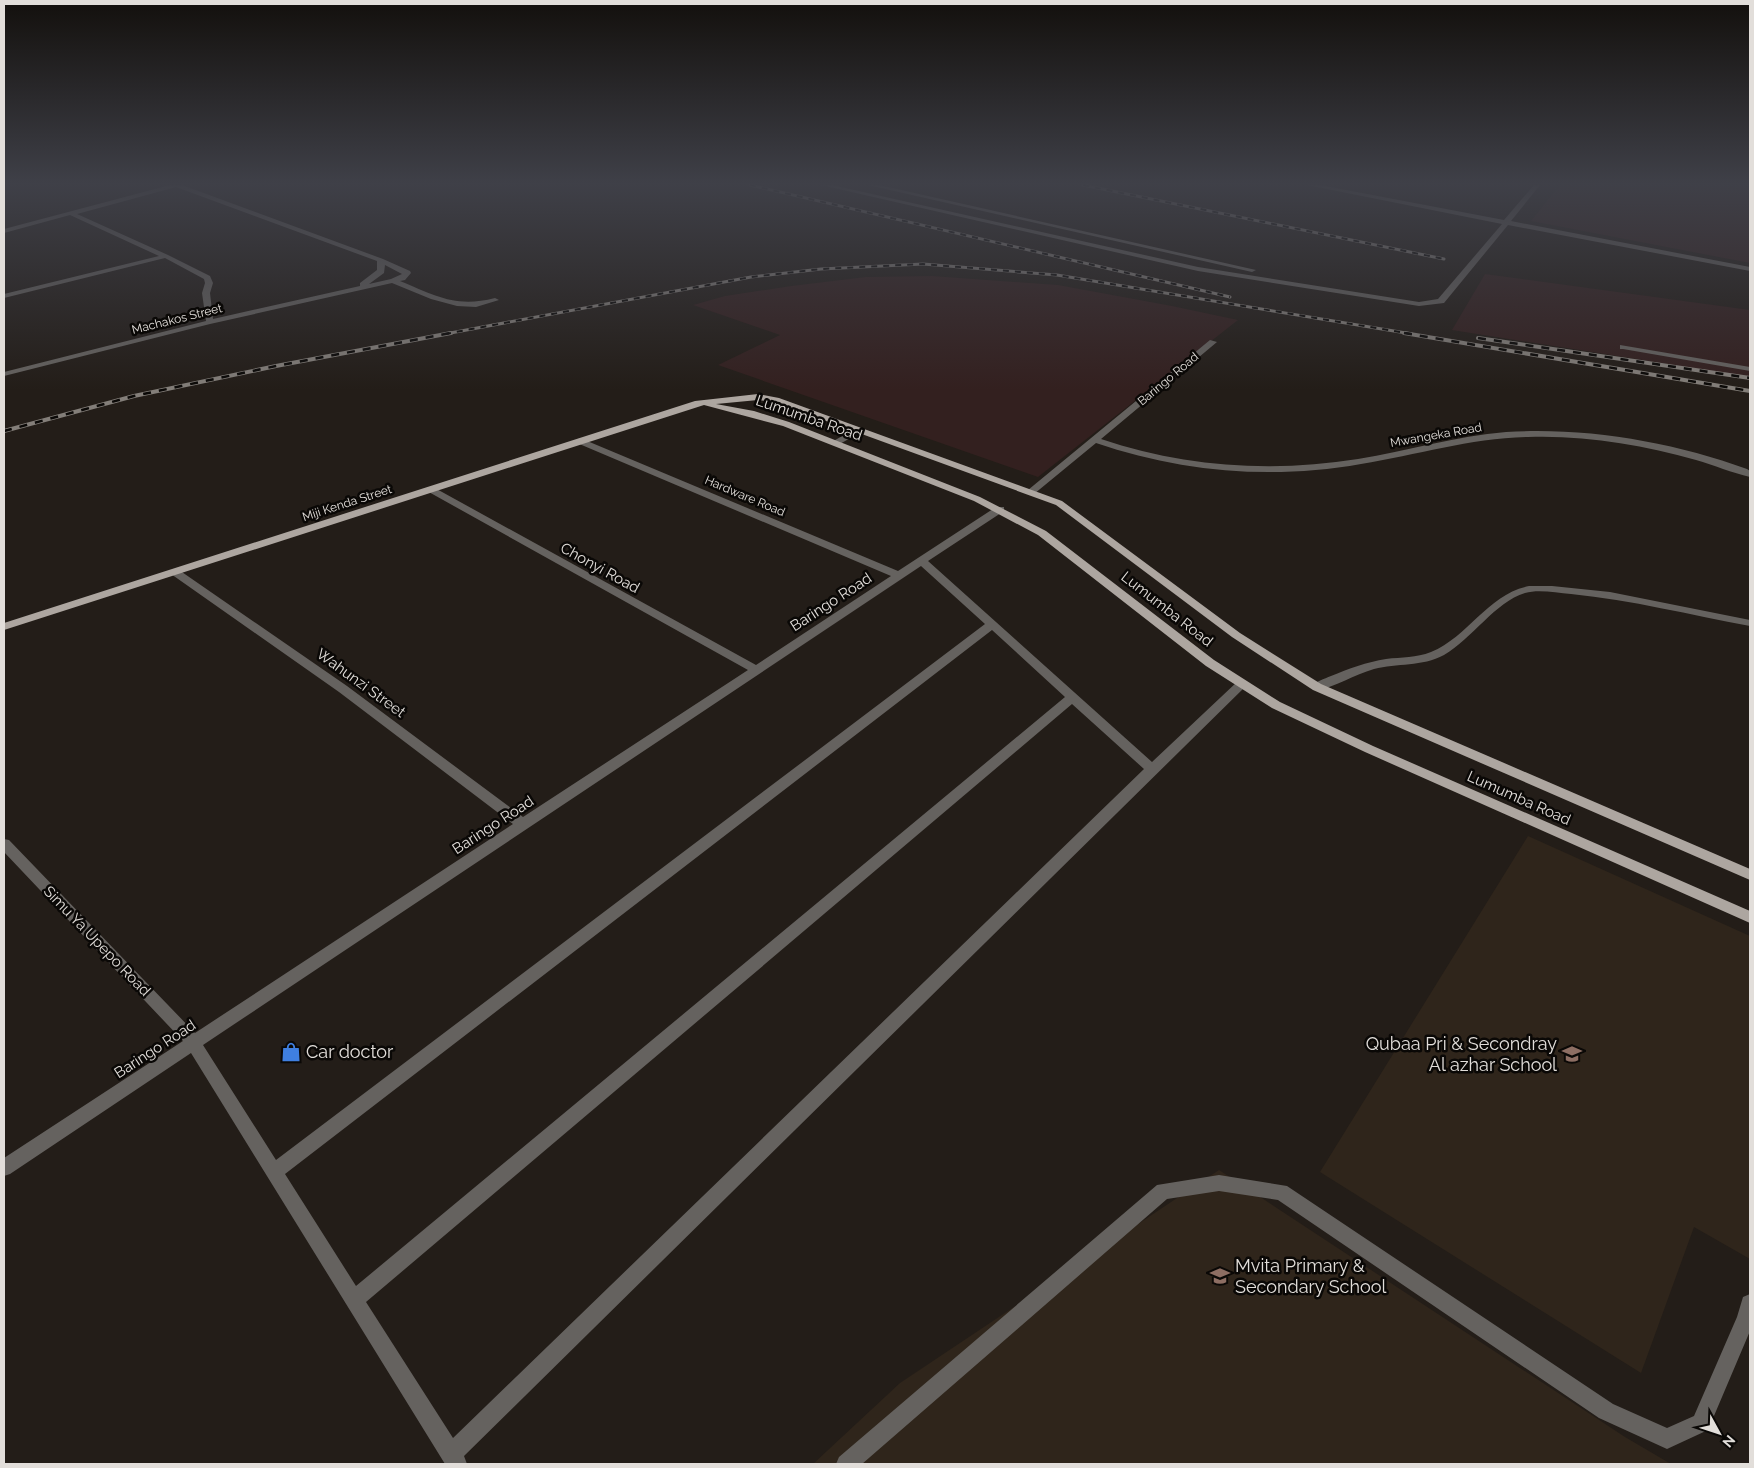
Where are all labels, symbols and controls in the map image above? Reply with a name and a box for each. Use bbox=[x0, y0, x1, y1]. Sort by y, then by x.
street label: Machakos Street bbox=[130, 301, 224, 337]
street label: Baringo Road bbox=[1135, 350, 1201, 408]
street label: Lumumba Road bbox=[753, 391, 865, 445]
street label: Mwangeka Road bbox=[1389, 420, 1483, 450]
street label: Hardware Road bbox=[703, 473, 787, 519]
street label: Miji Kenda Street bbox=[301, 482, 393, 524]
street label: Chonyi Road bbox=[557, 539, 643, 597]
street label: Lumumba Road bbox=[1118, 568, 1216, 650]
street label: Baringo Road bbox=[787, 569, 875, 635]
street label: Wahunzi Street bbox=[313, 645, 409, 721]
street label: Lumumba Road bbox=[1464, 767, 1574, 829]
street label: Baringo Road bbox=[449, 792, 537, 858]
street label: Simu Ya Upepo Road bbox=[40, 882, 154, 1000]
street label: Baringo Road bbox=[111, 1016, 199, 1082]
place label: Qubaa Pri & Secondray Al azhar School bbox=[1366, 1033, 1557, 1075]
shop icon: Car doctor bbox=[280, 1041, 302, 1063]
place label: Car doctor bbox=[306, 1041, 394, 1062]
school or university icon: Qubaa Pri & Secondray Al azhar School bbox=[1561, 1043, 1583, 1065]
place label: Mvita Primary & Secondary School bbox=[1235, 1255, 1386, 1297]
school or university icon: Mvita Primary & Secondary School bbox=[1209, 1265, 1231, 1287]
north arrow bbox=[1694, 1408, 1744, 1458]
text: N bbox=[1719, 1432, 1739, 1451]

